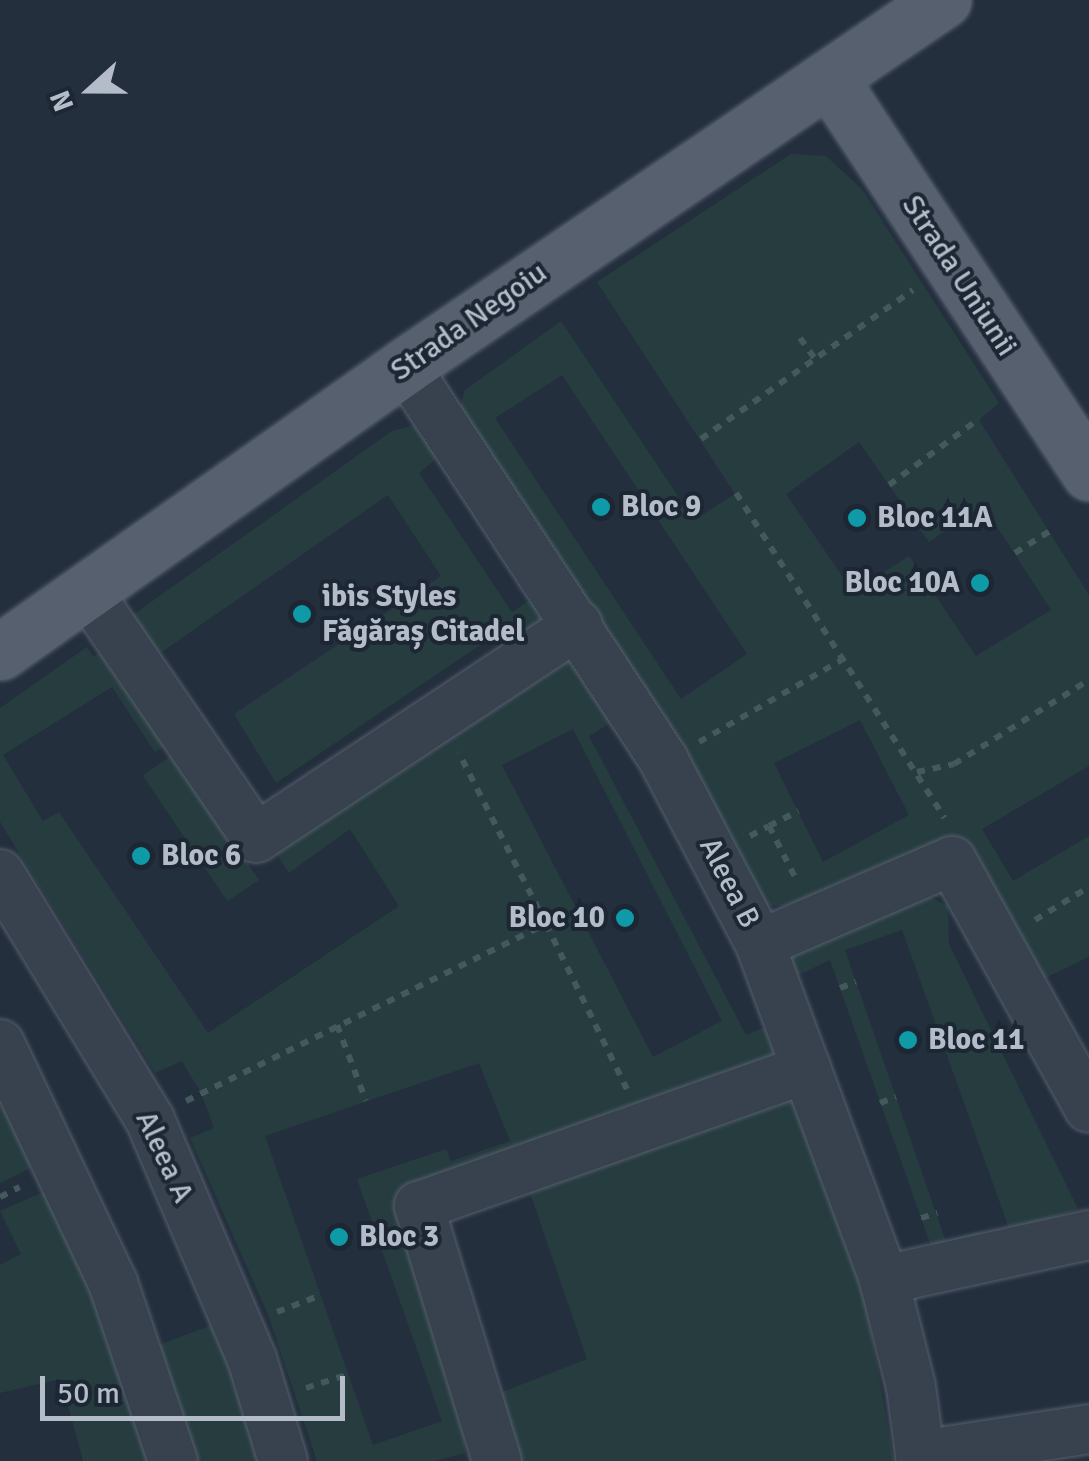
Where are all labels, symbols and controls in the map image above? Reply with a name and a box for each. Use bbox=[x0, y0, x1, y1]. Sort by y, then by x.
north arrow bbox=[40, 40, 140, 140]
text: N bbox=[43, 86, 81, 116]
street label: Strada Uniunii bbox=[894, 189, 1024, 363]
street label: Strada Negoiu bbox=[384, 255, 554, 389]
place label: Bloc 9 bbox=[621, 489, 701, 525]
marker: Bloc 9 bbox=[590, 496, 612, 518]
place label: Bloc 11A bbox=[877, 500, 993, 536]
marker: Bloc 11A bbox=[846, 507, 868, 529]
place label: Bloc 10A bbox=[844, 565, 960, 601]
marker: Bloc 10A bbox=[969, 572, 991, 594]
place label: ibis Styles Făgăraș Citadel bbox=[322, 579, 525, 650]
marker: ibis Styles Făgăraș Citadel bbox=[291, 603, 313, 625]
street label: Aleea B bbox=[691, 832, 767, 934]
place label: Bloc 6 bbox=[161, 838, 241, 874]
marker: Bloc 6 bbox=[130, 845, 152, 867]
place label: Bloc 10 bbox=[509, 900, 605, 936]
marker: Bloc 10 bbox=[614, 907, 636, 929]
place label: Bloc 11 bbox=[928, 1022, 1024, 1058]
marker: Bloc 11 bbox=[897, 1029, 919, 1051]
street label: Aleea A bbox=[127, 1106, 201, 1208]
place label: Bloc 3 bbox=[359, 1219, 439, 1255]
marker: Bloc 3 bbox=[328, 1226, 350, 1248]
scale bar bbox=[45, 1356, 350, 1418]
text: 50 m bbox=[57, 1375, 120, 1412]

